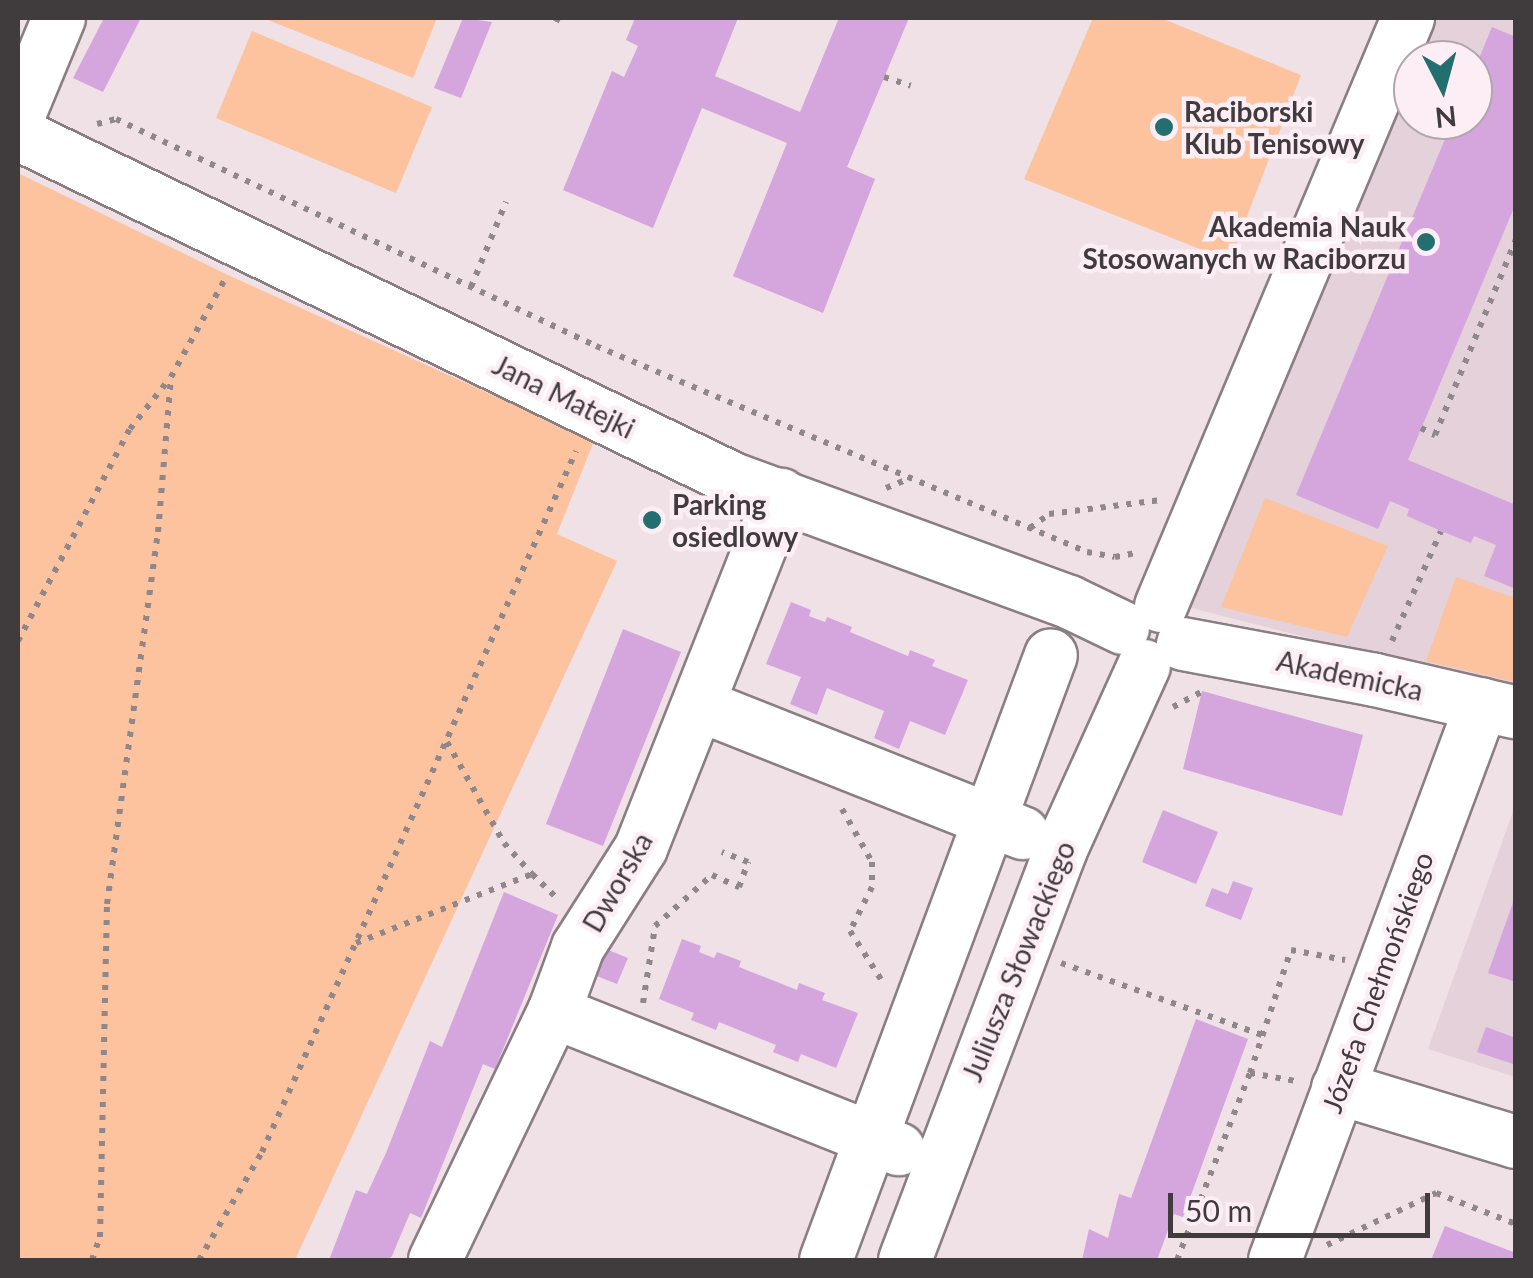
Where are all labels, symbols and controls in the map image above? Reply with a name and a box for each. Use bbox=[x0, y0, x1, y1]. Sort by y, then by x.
north arrow bbox=[1393, 40, 1493, 140]
place label: Raciborski Klub Tenisowy bbox=[1184, 94, 1365, 160]
text: N bbox=[1433, 100, 1458, 136]
marker: Raciborski Klub Tenisowy bbox=[1153, 116, 1175, 138]
place label: Akademia Nauk Stosowanych w Raciborzu bbox=[1081, 209, 1406, 275]
marker: Akademia Nauk Stosowanych w Raciborzu bbox=[1415, 231, 1437, 253]
street label: Jana Matejki bbox=[488, 347, 640, 445]
place label: Parking osiedlowy bbox=[672, 487, 798, 553]
marker: Parking osiedlowy bbox=[641, 509, 663, 531]
street label: Akademicka bbox=[1274, 643, 1426, 707]
street label: Dworska bbox=[575, 826, 659, 938]
street label: Juliusza Słowackiego bbox=[954, 836, 1082, 1086]
street label: Józefa Chełmońskiego bbox=[1314, 847, 1440, 1117]
scale bar bbox=[1173, 1173, 1436, 1235]
text: 50 m bbox=[1185, 1192, 1252, 1228]

